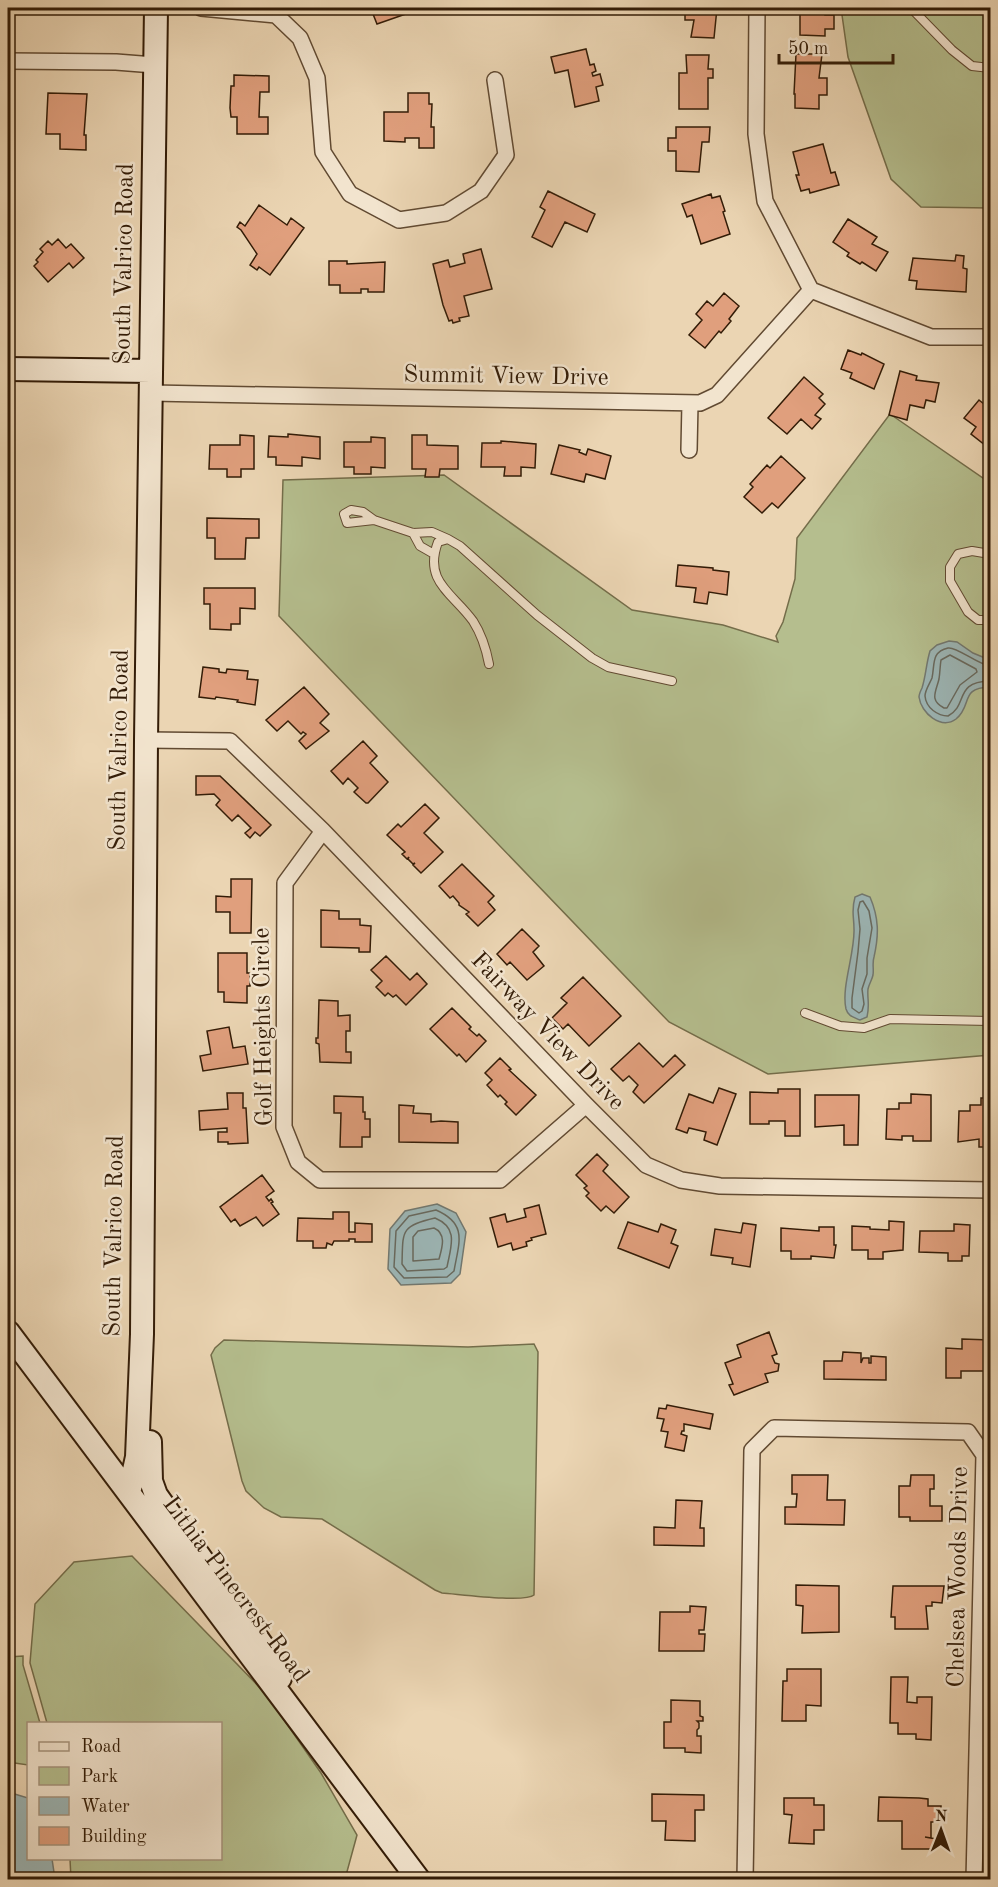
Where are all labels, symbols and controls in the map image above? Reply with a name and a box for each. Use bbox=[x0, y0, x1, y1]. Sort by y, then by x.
scale bar bbox=[779, 27, 893, 65]
text: 50 m bbox=[788, 40, 828, 58]
street label: South Valrico Road bbox=[111, 163, 139, 365]
street label: Summit View Drive bbox=[403, 363, 609, 391]
street label: South Valrico Road bbox=[106, 649, 134, 851]
street label: Golf Heights Circle bbox=[250, 927, 278, 1127]
street label: Fairway View Drive bbox=[466, 948, 628, 1116]
street label: South Valrico Road bbox=[101, 1135, 129, 1337]
street label: Chelsea Woods Drive bbox=[945, 1466, 973, 1688]
street label: Lithia Pinecrest Road bbox=[157, 1492, 313, 1688]
legend bbox=[27, 1722, 222, 1860]
text: Road bbox=[81, 1738, 121, 1756]
text: Park bbox=[81, 1768, 118, 1786]
text: Water bbox=[81, 1798, 130, 1816]
north arrow bbox=[911, 1800, 971, 1860]
text: N bbox=[935, 1809, 948, 1825]
text: Building bbox=[81, 1828, 147, 1846]

